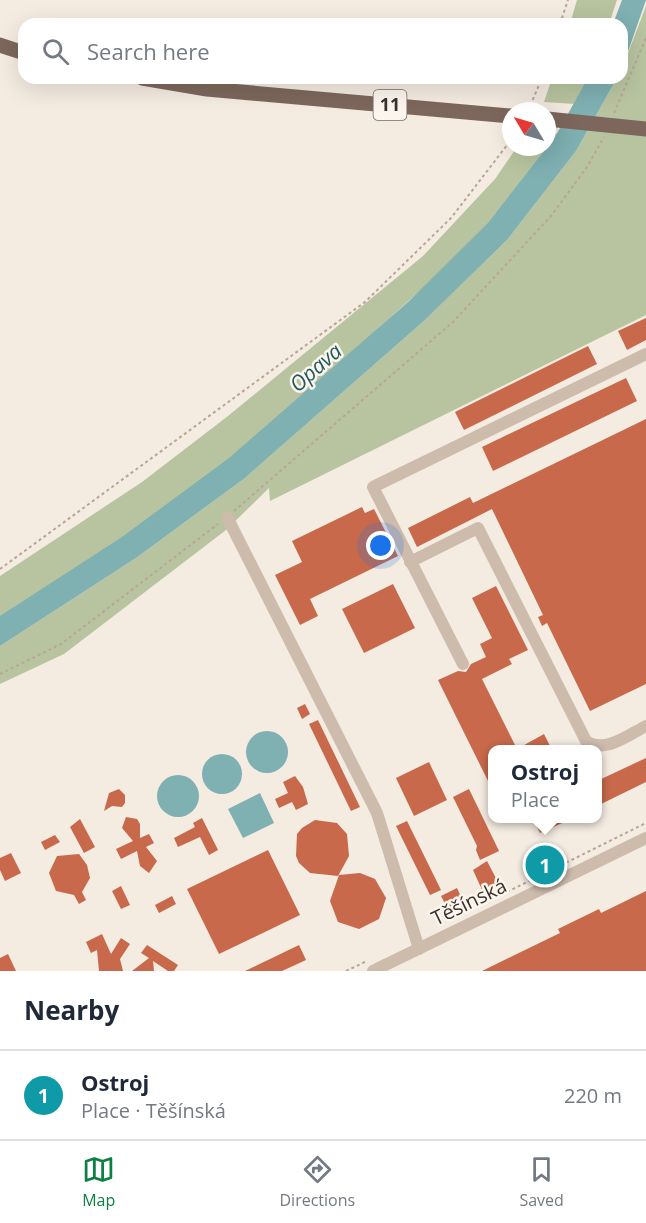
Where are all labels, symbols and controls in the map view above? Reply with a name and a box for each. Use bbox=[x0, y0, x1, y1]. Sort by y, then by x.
search box bbox=[18, 18, 628, 84]
icon: search bbox=[39, 35, 72, 68]
text: Search here bbox=[87, 36, 210, 66]
road number: 11 bbox=[374, 90, 406, 120]
north arrow bbox=[502, 102, 556, 156]
water label: Opava bbox=[283, 337, 348, 398]
your location bbox=[366, 531, 395, 560]
popup bbox=[488, 745, 602, 823]
text: Ostroj bbox=[511, 756, 579, 786]
text: Place bbox=[511, 786, 560, 813]
pin: 1 bbox=[526, 842, 564, 888]
street label: Těšínská bbox=[427, 872, 511, 931]
text: Nearby bbox=[24, 992, 119, 1028]
text: Ostroj bbox=[81, 1067, 149, 1097]
text: 1 bbox=[38, 1082, 49, 1109]
text: 220 m bbox=[564, 1082, 622, 1109]
text: Place · Těšínská bbox=[81, 1097, 226, 1124]
tab: Map bbox=[82, 1153, 115, 1211]
tab: Directions bbox=[280, 1153, 355, 1211]
tab: Saved bbox=[519, 1153, 564, 1211]

